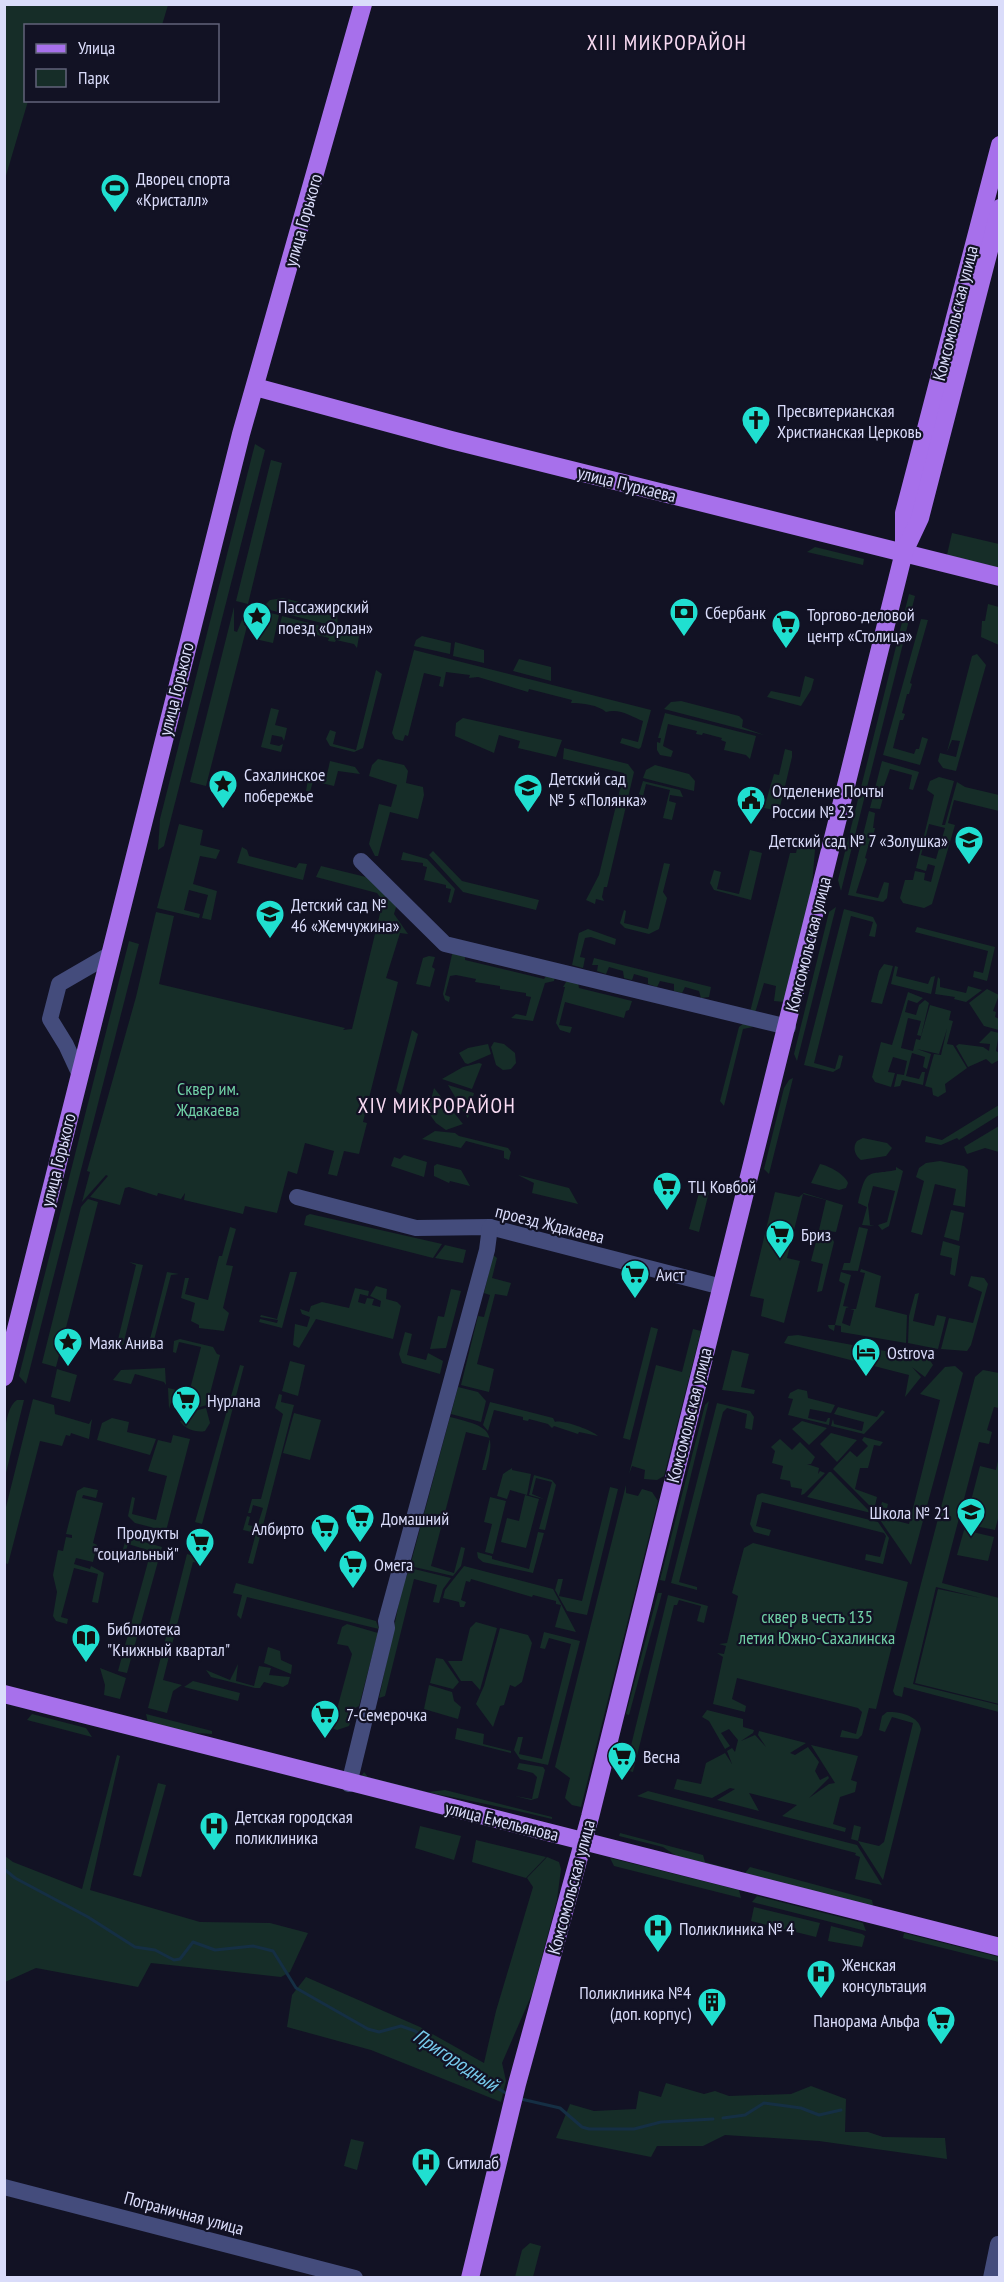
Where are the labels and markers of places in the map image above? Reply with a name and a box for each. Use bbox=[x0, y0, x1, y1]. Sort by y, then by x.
place label: Дворец спорта «Кристалл» bbox=[136, 167, 230, 211]
sports icon: Дворец спорта «Кристалл» bbox=[99, 172, 131, 214]
place label: Пресвитерианская Христианская Церковь bbox=[777, 399, 922, 443]
church icon: Пресвитерианская Христианская Церковь bbox=[740, 404, 772, 446]
place label: Пассажирский поезд «Орлан» bbox=[278, 595, 373, 639]
bank icon: Сбербанк bbox=[668, 596, 700, 638]
place icon: Пассажирский поезд «Орлан» bbox=[241, 600, 273, 642]
place label: Сбербанк bbox=[705, 601, 766, 624]
place label: Торгово-деловой центр «Столица» bbox=[807, 603, 915, 647]
supermarket icon: Торгово-деловой центр «Столица» bbox=[770, 608, 802, 650]
place label: Сахалинское побережье bbox=[244, 763, 326, 807]
place label: Детский сад № 5 «Полянка» bbox=[549, 767, 647, 811]
place icon: Сахалинское побережье bbox=[207, 768, 239, 810]
school or university icon: Детский сад № 5 «Полянка» bbox=[512, 772, 544, 814]
place label: Отделение Почты России № 23 bbox=[772, 779, 884, 823]
public building icon: Отделение Почты России № 23 bbox=[735, 784, 767, 826]
school or university icon: Детский сад № 7 «Золушка» bbox=[953, 824, 985, 866]
place label: Детский сад № 7 «Золушка» bbox=[769, 829, 948, 852]
place label: Детский сад № 46 «Жемчужина» bbox=[291, 893, 400, 937]
school or university icon: Детский сад № 46 «Жемчужина» bbox=[254, 898, 286, 940]
supermarket icon: ТЦ Ковбой bbox=[651, 1170, 683, 1212]
place label: ТЦ Ковбой bbox=[688, 1175, 756, 1198]
supermarket icon: Бриз bbox=[764, 1218, 796, 1260]
place label: Бриз bbox=[801, 1223, 831, 1246]
supermarket icon: Аист bbox=[619, 1258, 651, 1300]
place label: Аист bbox=[656, 1263, 685, 1286]
place icon: Маяк Анива bbox=[52, 1326, 84, 1368]
place label: Маяк Анива bbox=[89, 1331, 164, 1354]
hotel icon: Ostrova bbox=[850, 1336, 882, 1378]
place label: Ostrova bbox=[887, 1341, 935, 1364]
supermarket icon: Нурлана bbox=[170, 1384, 202, 1426]
place label: Нурлана bbox=[207, 1389, 261, 1412]
school or university icon: Школа № 21 bbox=[955, 1496, 987, 1538]
place label: Школа № 21 bbox=[870, 1501, 950, 1524]
supermarket icon: Домашний bbox=[344, 1502, 376, 1544]
place label: Домашний bbox=[381, 1507, 449, 1530]
supermarket icon: Албирто bbox=[309, 1512, 341, 1554]
place label: Албирто bbox=[252, 1517, 304, 1540]
place label: Продукты "социальный" bbox=[93, 1521, 179, 1565]
supermarket icon: Продукты "социальный" bbox=[184, 1526, 216, 1568]
supermarket icon: Омега bbox=[337, 1548, 369, 1590]
place label: Омега bbox=[374, 1553, 413, 1576]
place label: Библиотека "Книжный квартал" bbox=[107, 1617, 230, 1661]
library icon: Библиотека "Книжный квартал" bbox=[70, 1622, 102, 1664]
supermarket icon: 7-Семерочка bbox=[309, 1698, 341, 1740]
place label: 7-Семерочка bbox=[346, 1703, 427, 1726]
supermarket icon: Весна bbox=[606, 1740, 638, 1782]
place label: Весна bbox=[643, 1745, 680, 1768]
place label: Детская городская поликлиника bbox=[235, 1805, 353, 1849]
hospital icon: Детская городская поликлиника bbox=[198, 1810, 230, 1852]
hospital icon: Поликлиника № 4 bbox=[642, 1912, 674, 1954]
place label: Поликлиника № 4 bbox=[679, 1917, 794, 1940]
place label: Женская консультация bbox=[841, 1953, 927, 1997]
hospital icon: Женская консультация bbox=[805, 1958, 837, 2000]
place label: Поликлиника №4 (доп. корпус) bbox=[579, 1981, 692, 2025]
building icon: Поликлиника №4 (доп. корпус) bbox=[696, 1986, 728, 2028]
supermarket icon: Панорама Альфа bbox=[925, 2004, 957, 2046]
place label: Панорама Альфа bbox=[813, 2009, 920, 2032]
hospital icon: Ситилаб bbox=[410, 2146, 442, 2188]
place label: Ситилаб bbox=[447, 2151, 499, 2174]

